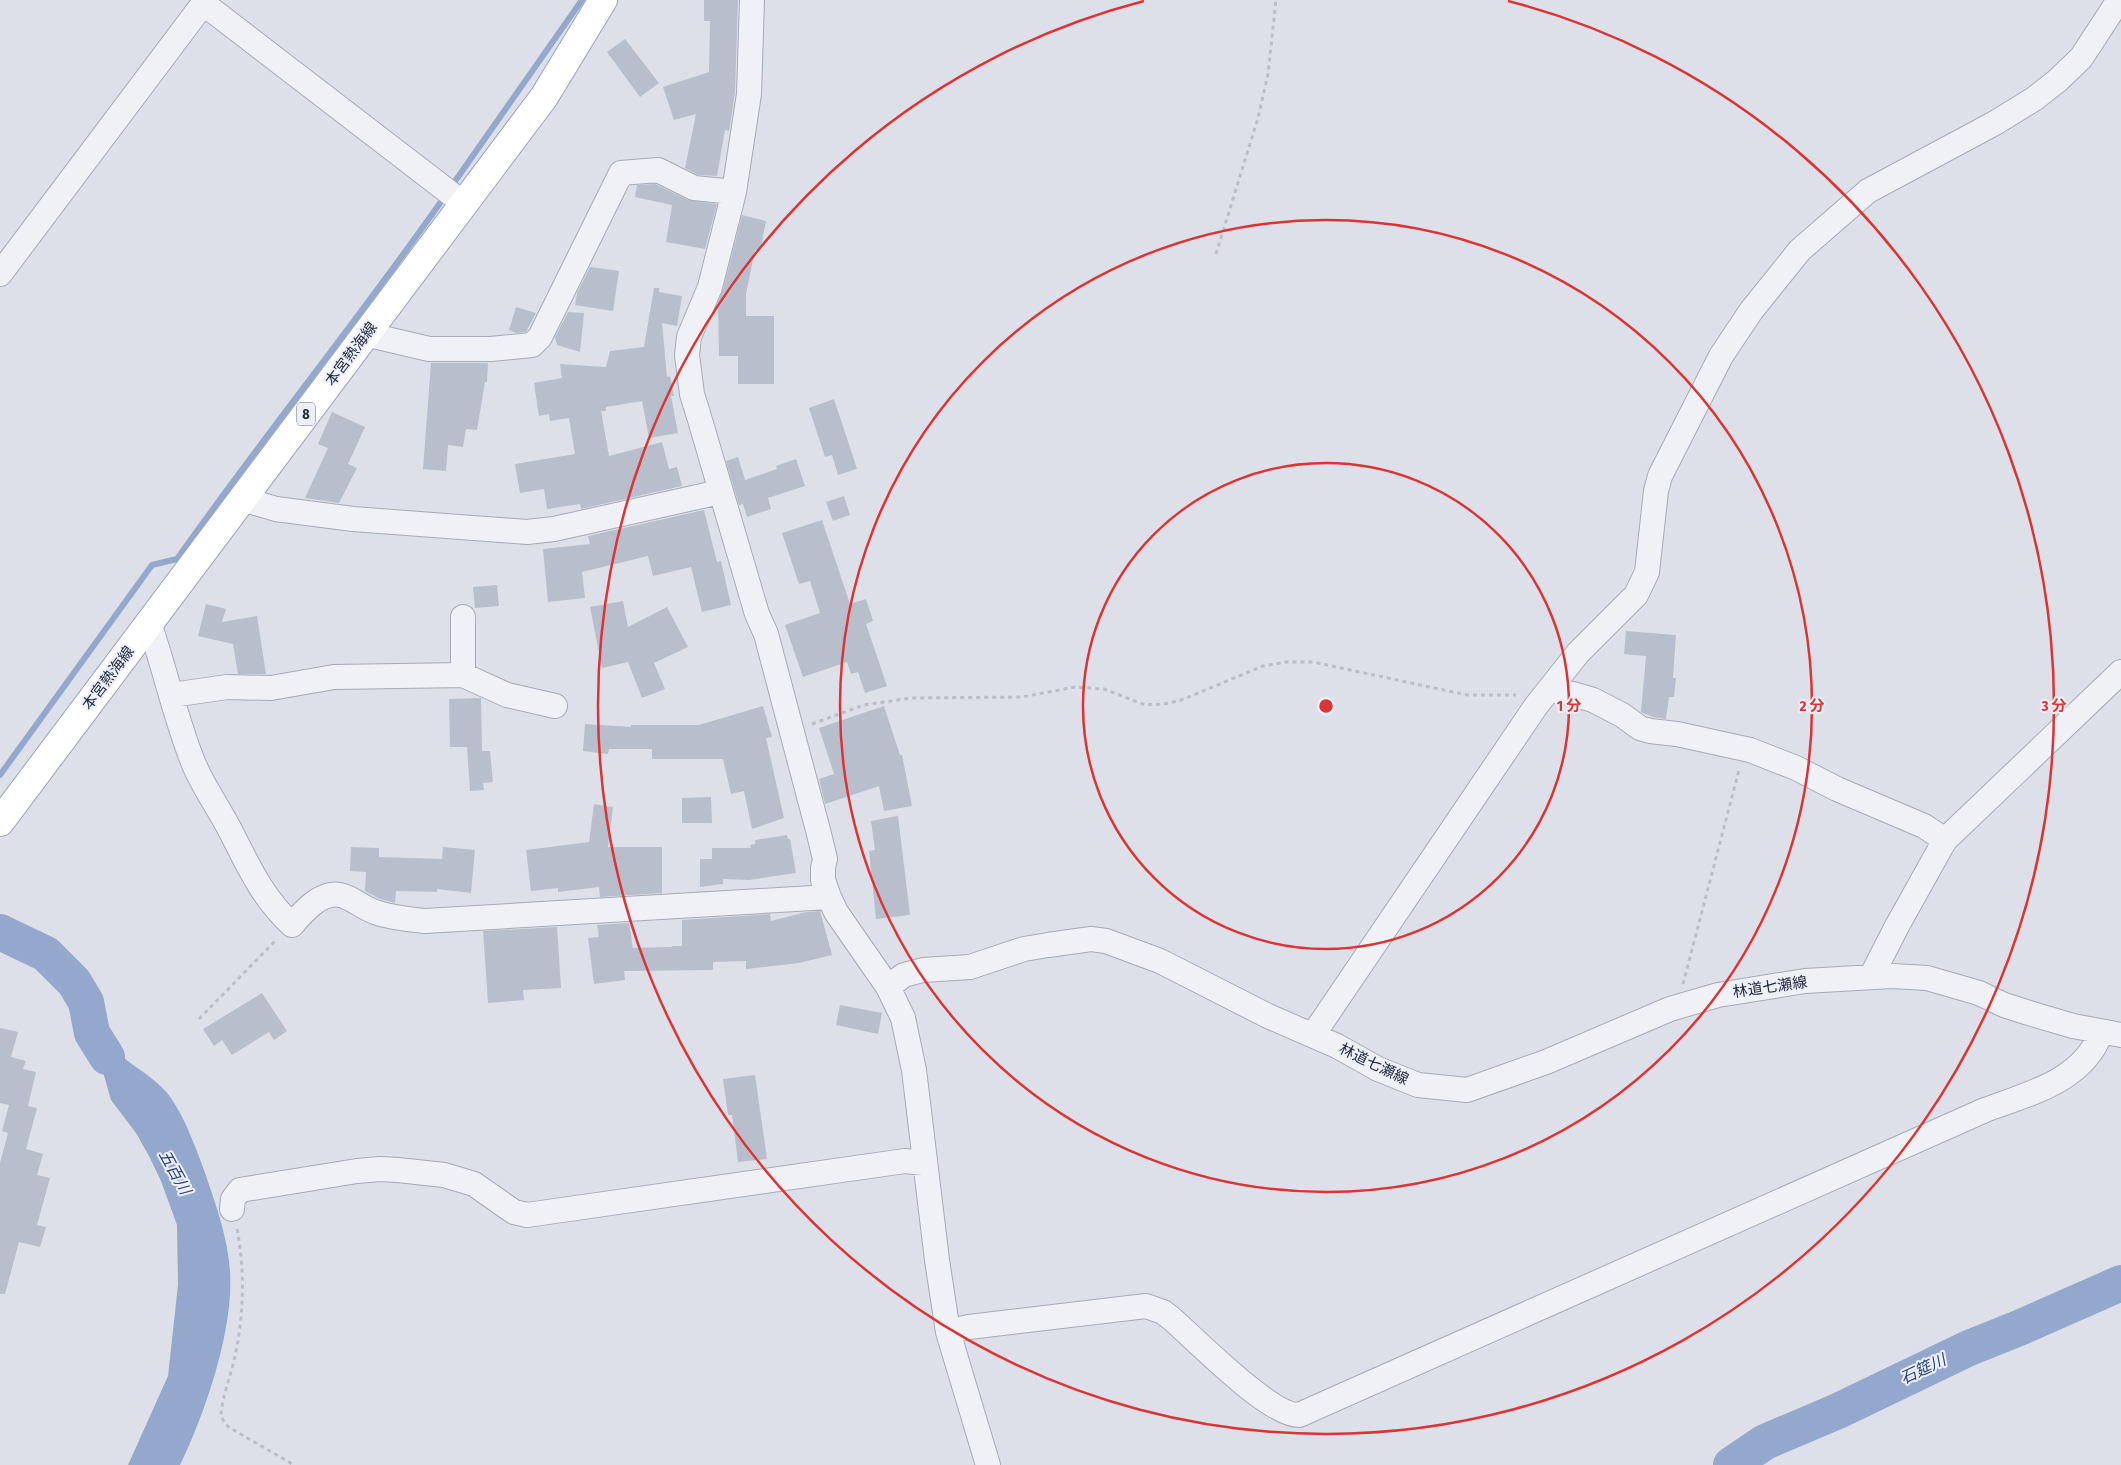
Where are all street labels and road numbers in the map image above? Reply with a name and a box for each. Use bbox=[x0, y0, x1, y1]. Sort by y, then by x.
street label: 本宮熱海線 bbox=[321, 319, 381, 389]
road number: 8 bbox=[297, 402, 315, 426]
street label: 本宮熱海線 bbox=[78, 643, 138, 713]
street label: 林道七瀬線 bbox=[1732, 973, 1808, 1001]
street label: 林道七瀬線 bbox=[1336, 1039, 1412, 1089]

